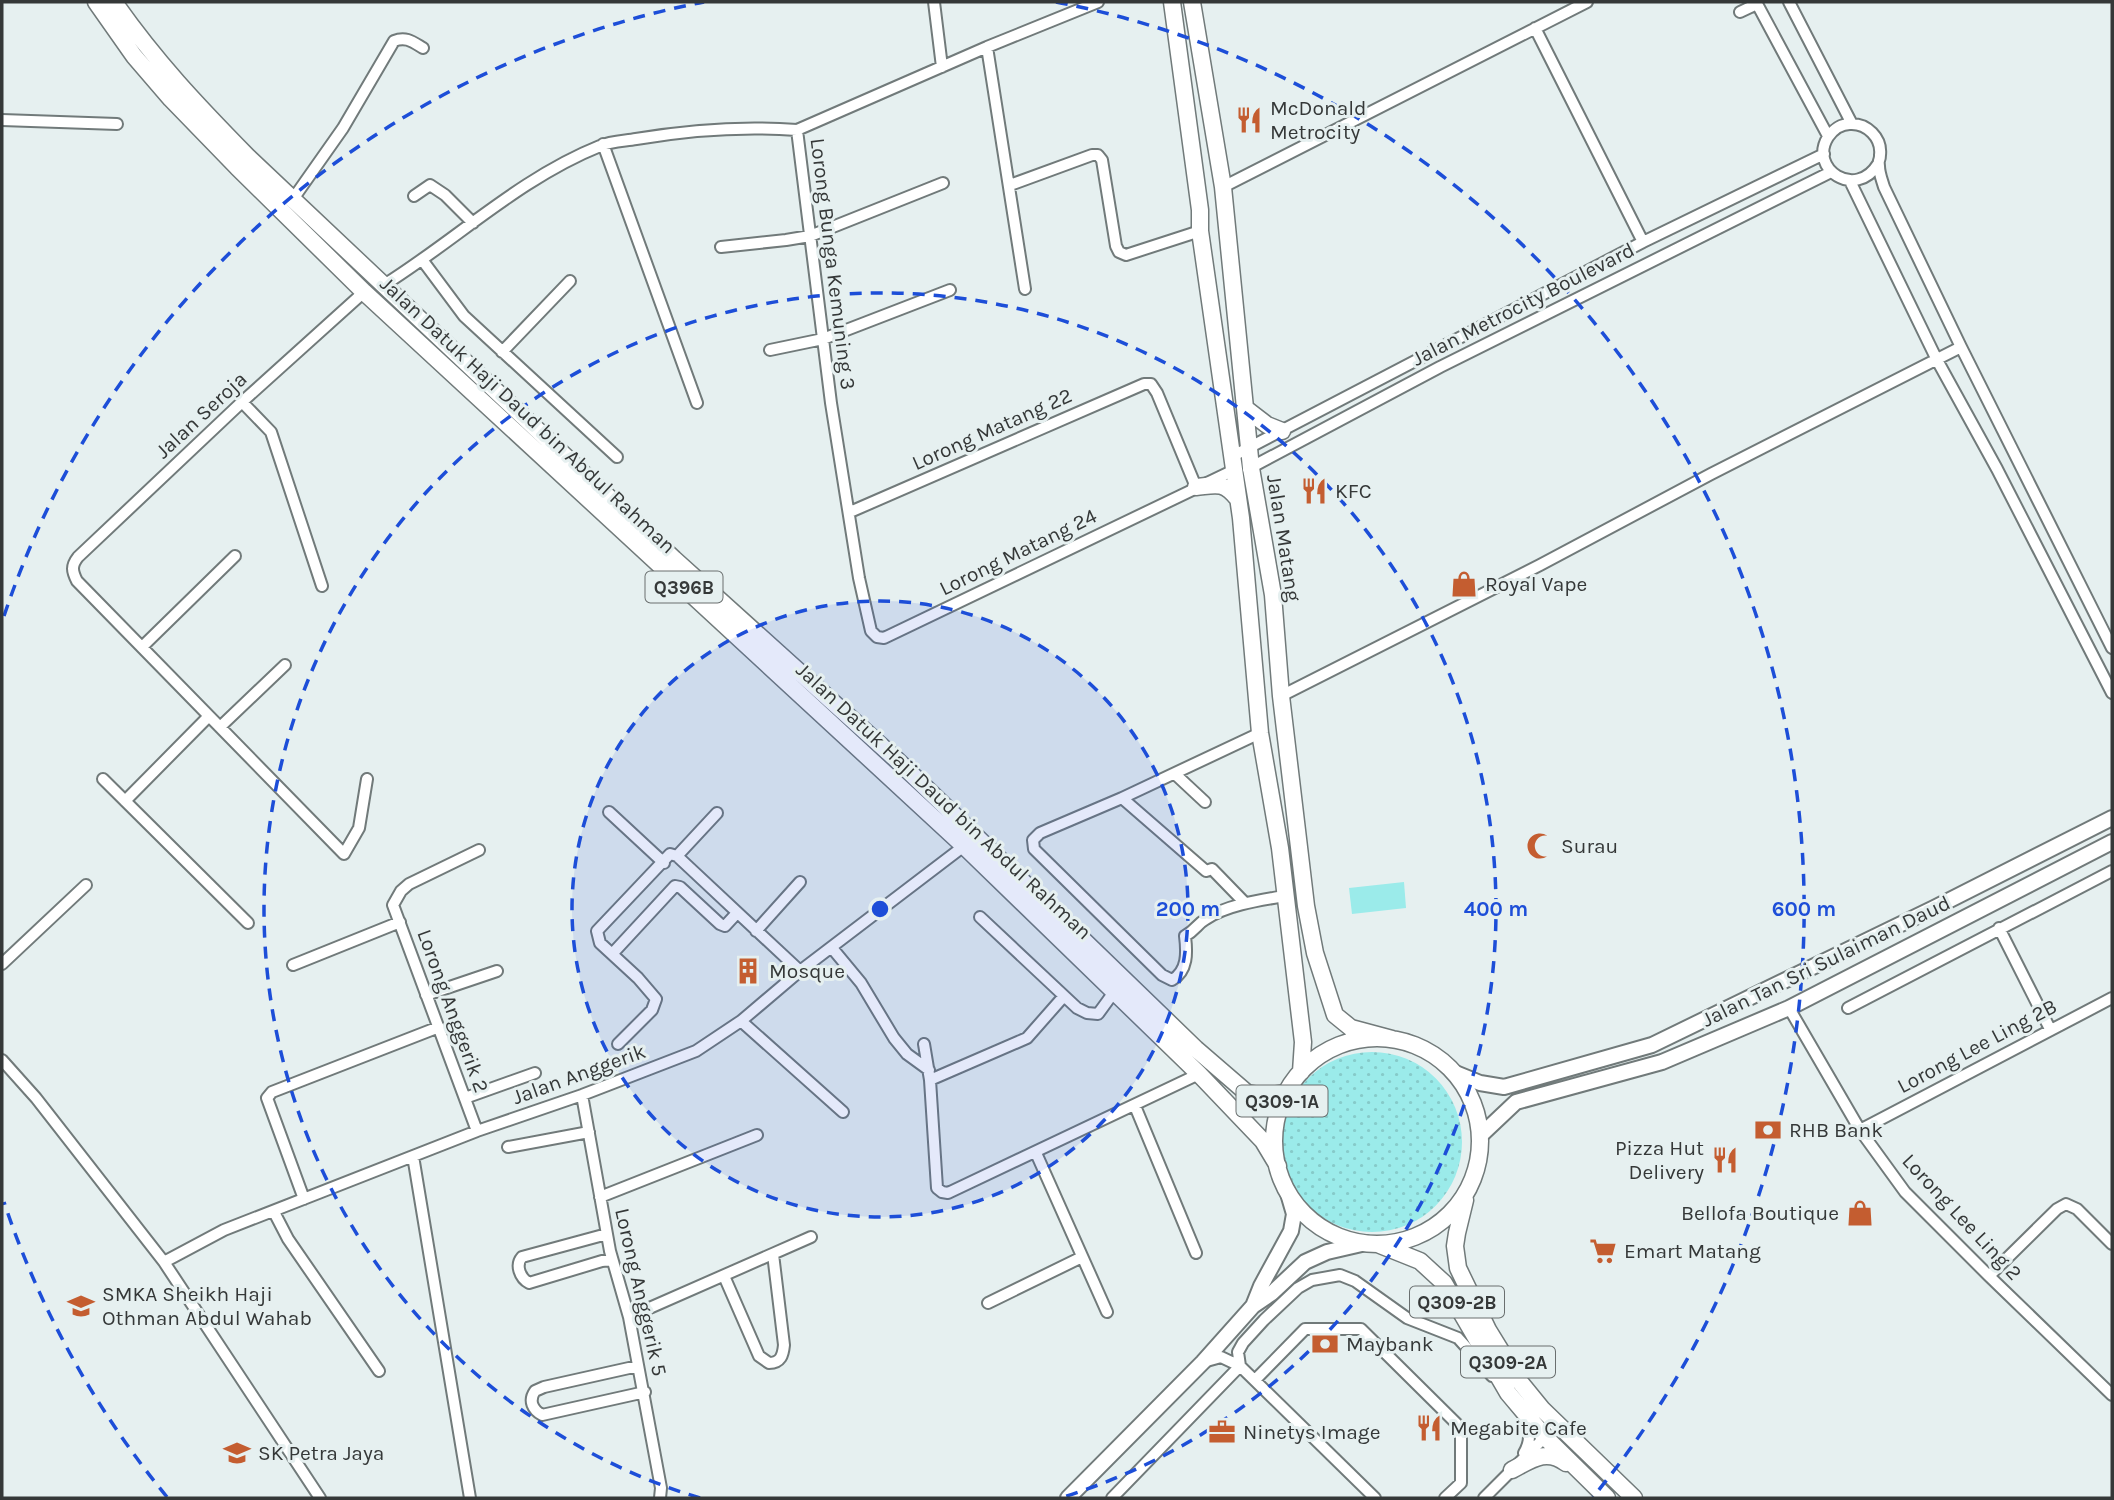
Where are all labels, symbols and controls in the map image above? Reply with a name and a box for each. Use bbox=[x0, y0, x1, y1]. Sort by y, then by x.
place label: McDonald Metrocity bbox=[1270, 96, 1367, 144]
restaurant icon: McDonald Metrocity bbox=[1234, 105, 1264, 135]
street label: Lorong Bunga Kemuning 3 bbox=[806, 137, 860, 391]
street label: Jalan Metrocity Boulevard bbox=[1408, 237, 1638, 371]
street label: Jalan Datuk Haji Daud bin Abdul Rahman bbox=[375, 272, 681, 558]
street label: Jalan Seroja bbox=[150, 367, 252, 463]
street label: Lorong Matang 22 bbox=[908, 383, 1076, 475]
street label: Jalan Matang bbox=[1262, 473, 1306, 603]
restaurant icon: KFC bbox=[1299, 476, 1329, 506]
place label: KFC bbox=[1335, 479, 1372, 503]
street label: Lorong Matang 24 bbox=[935, 503, 1101, 601]
shop icon: Royal Vape bbox=[1449, 569, 1479, 599]
road number: Q396B bbox=[646, 572, 722, 602]
place label: Royal Vape bbox=[1485, 572, 1587, 596]
street label: Jalan Datuk Haji Daud bin Abdul Rahman bbox=[791, 658, 1097, 944]
mosque icon: Surau bbox=[1525, 831, 1555, 861]
place label: Surau bbox=[1561, 834, 1618, 858]
street label: Jalan Tan Sri Sulaiman Daud bbox=[1698, 890, 1954, 1032]
centre of rings bbox=[868, 897, 892, 921]
text: 200 m bbox=[1156, 897, 1220, 921]
text: 400 m bbox=[1464, 897, 1528, 921]
text: 600 m bbox=[1772, 897, 1836, 921]
street label: Lorong Anggerik 2 bbox=[412, 926, 494, 1096]
building icon: Mosque bbox=[733, 956, 763, 986]
place label: Mosque bbox=[769, 959, 845, 983]
street label: Lorong Lee Ling 2B bbox=[1893, 994, 2061, 1098]
street label: Jalan Anggerik bbox=[509, 1039, 649, 1109]
road number: Q309-1A bbox=[1236, 1086, 1328, 1116]
bank icon: RHB Bank bbox=[1753, 1115, 1783, 1145]
place label: RHB Bank bbox=[1789, 1118, 1883, 1142]
place label: Pizza Hut Delivery bbox=[1615, 1136, 1704, 1184]
restaurant icon: Pizza Hut Delivery bbox=[1710, 1145, 1740, 1175]
street label: Lorong Lee Ling 2 bbox=[1897, 1149, 2027, 1285]
shop icon: Bellofa Boutique bbox=[1845, 1198, 1875, 1228]
place label: Bellofa Boutique bbox=[1681, 1201, 1839, 1225]
street label: Lorong Anggerik 5 bbox=[610, 1206, 672, 1378]
supermarket icon: Emart Matang bbox=[1588, 1236, 1618, 1266]
place label: Emart Matang bbox=[1624, 1239, 1761, 1263]
place label: SMKA Sheikh Haji Othman Abdul Wahab bbox=[102, 1282, 312, 1330]
road number: Q309-2B bbox=[1410, 1286, 1504, 1318]
school or university icon: SMKA Sheikh Haji Othman Abdul Wahab bbox=[66, 1291, 96, 1321]
bank icon: Maybank bbox=[1310, 1329, 1340, 1359]
place label: Maybank bbox=[1346, 1332, 1434, 1356]
road number: Q309-2A bbox=[1461, 1346, 1555, 1378]
restaurant icon: Megabite Cafe bbox=[1414, 1413, 1444, 1443]
place label: Megabite Cafe bbox=[1450, 1416, 1587, 1440]
office icon: Ninetys Image bbox=[1207, 1417, 1237, 1447]
place label: Ninetys Image bbox=[1243, 1420, 1381, 1444]
school or university icon: SK Petra Jaya bbox=[222, 1438, 252, 1468]
place label: SK Petra Jaya bbox=[258, 1441, 384, 1465]

